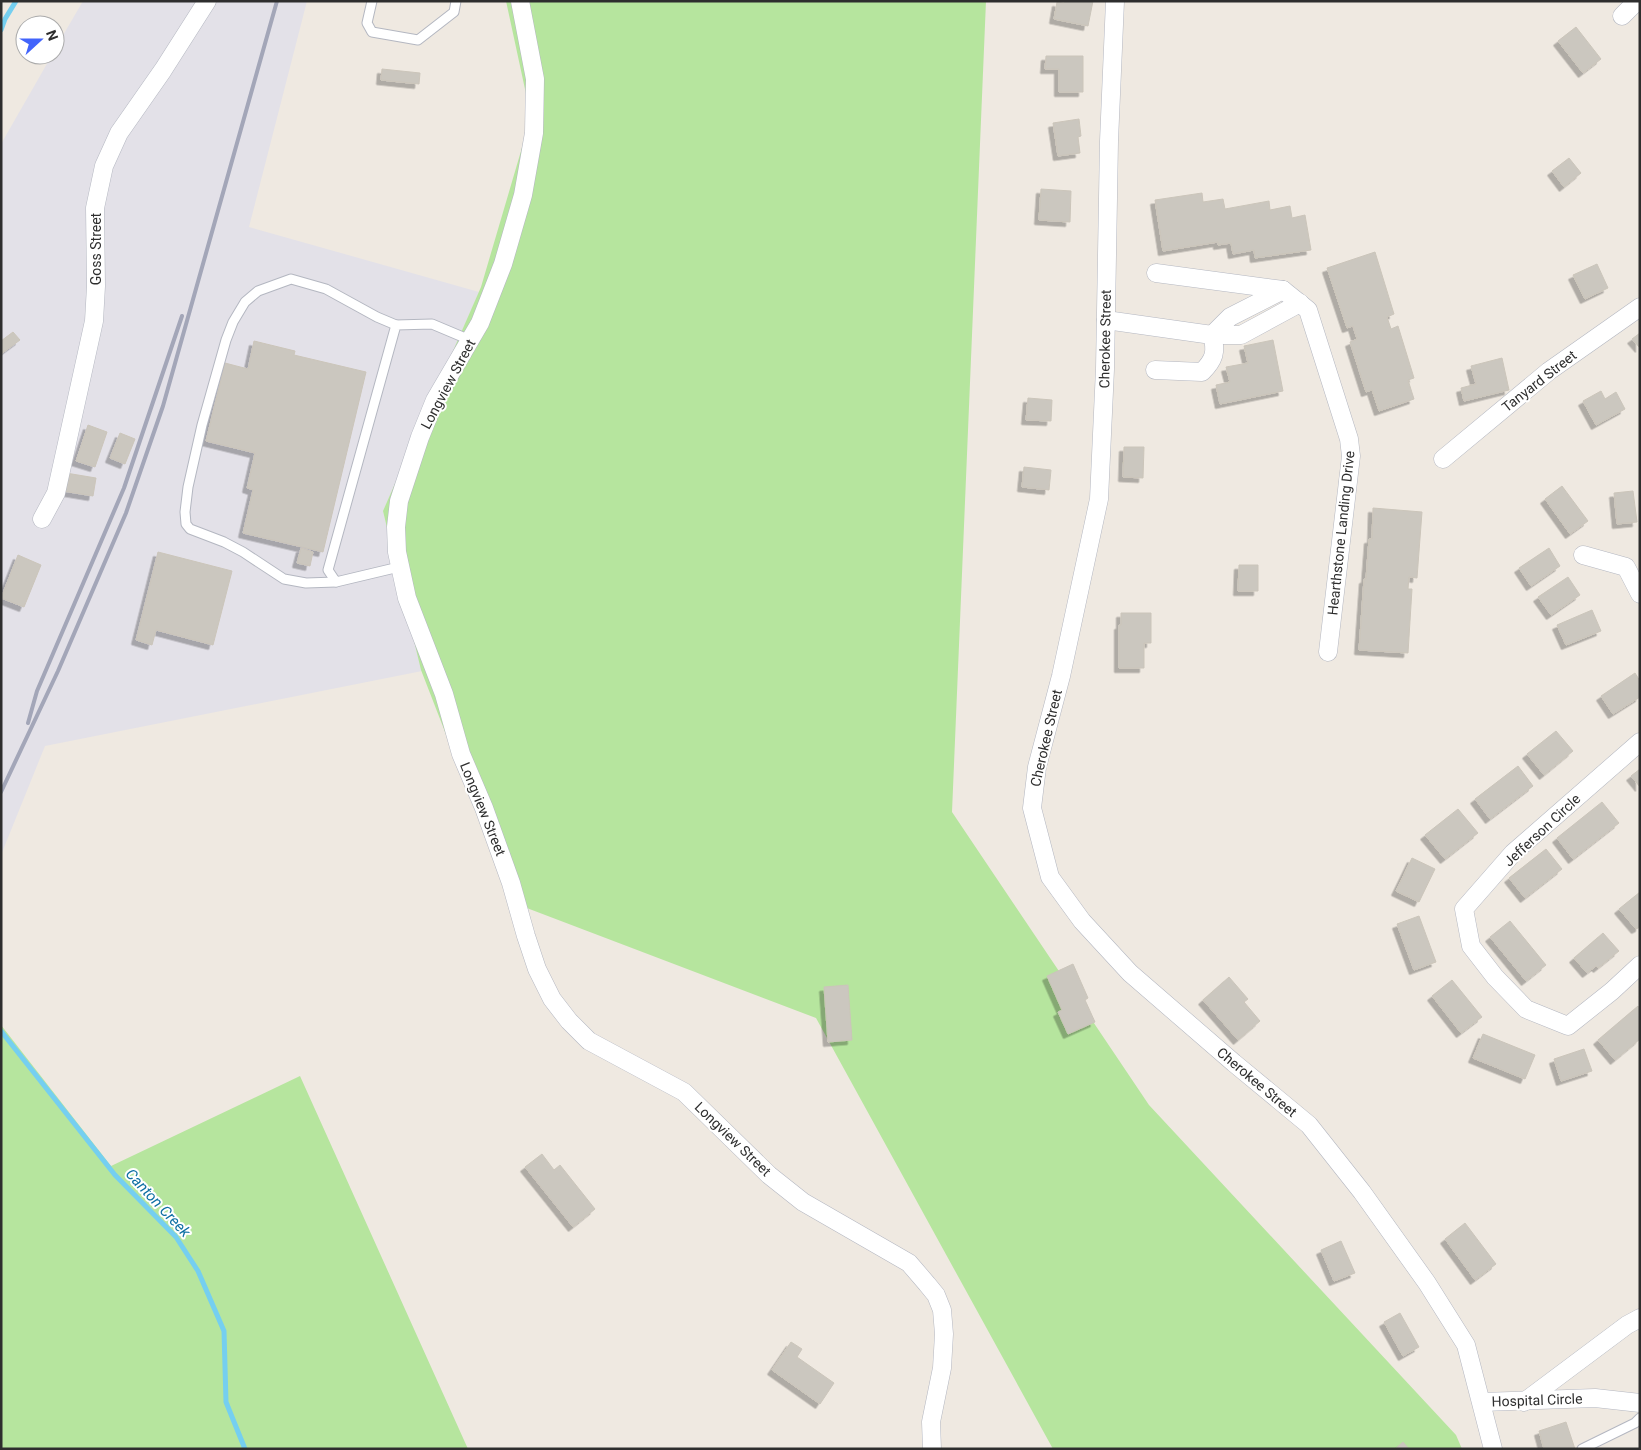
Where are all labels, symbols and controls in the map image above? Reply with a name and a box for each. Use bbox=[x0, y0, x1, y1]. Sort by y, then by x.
north arrow bbox=[15, 15, 65, 65]
text: N bbox=[43, 28, 61, 43]
street label: Goss Street bbox=[88, 212, 104, 285]
street label: Cherokee Street bbox=[1096, 289, 1114, 389]
street label: Longview Street bbox=[418, 336, 479, 432]
street label: Tanyard Street bbox=[1499, 347, 1580, 415]
street label: Hearthstone Landing Drive bbox=[1324, 450, 1358, 616]
street label: Cherokee Street bbox=[1027, 688, 1065, 788]
street label: Longview Street bbox=[457, 760, 509, 859]
street label: Jefferson Circle bbox=[1500, 791, 1584, 869]
street label: Cherokee Street bbox=[1214, 1044, 1300, 1120]
street label: Longview Street bbox=[692, 1099, 775, 1180]
water label: Canton Creek bbox=[122, 1165, 195, 1241]
street label: Hospital Circle bbox=[1491, 1390, 1583, 1410]

